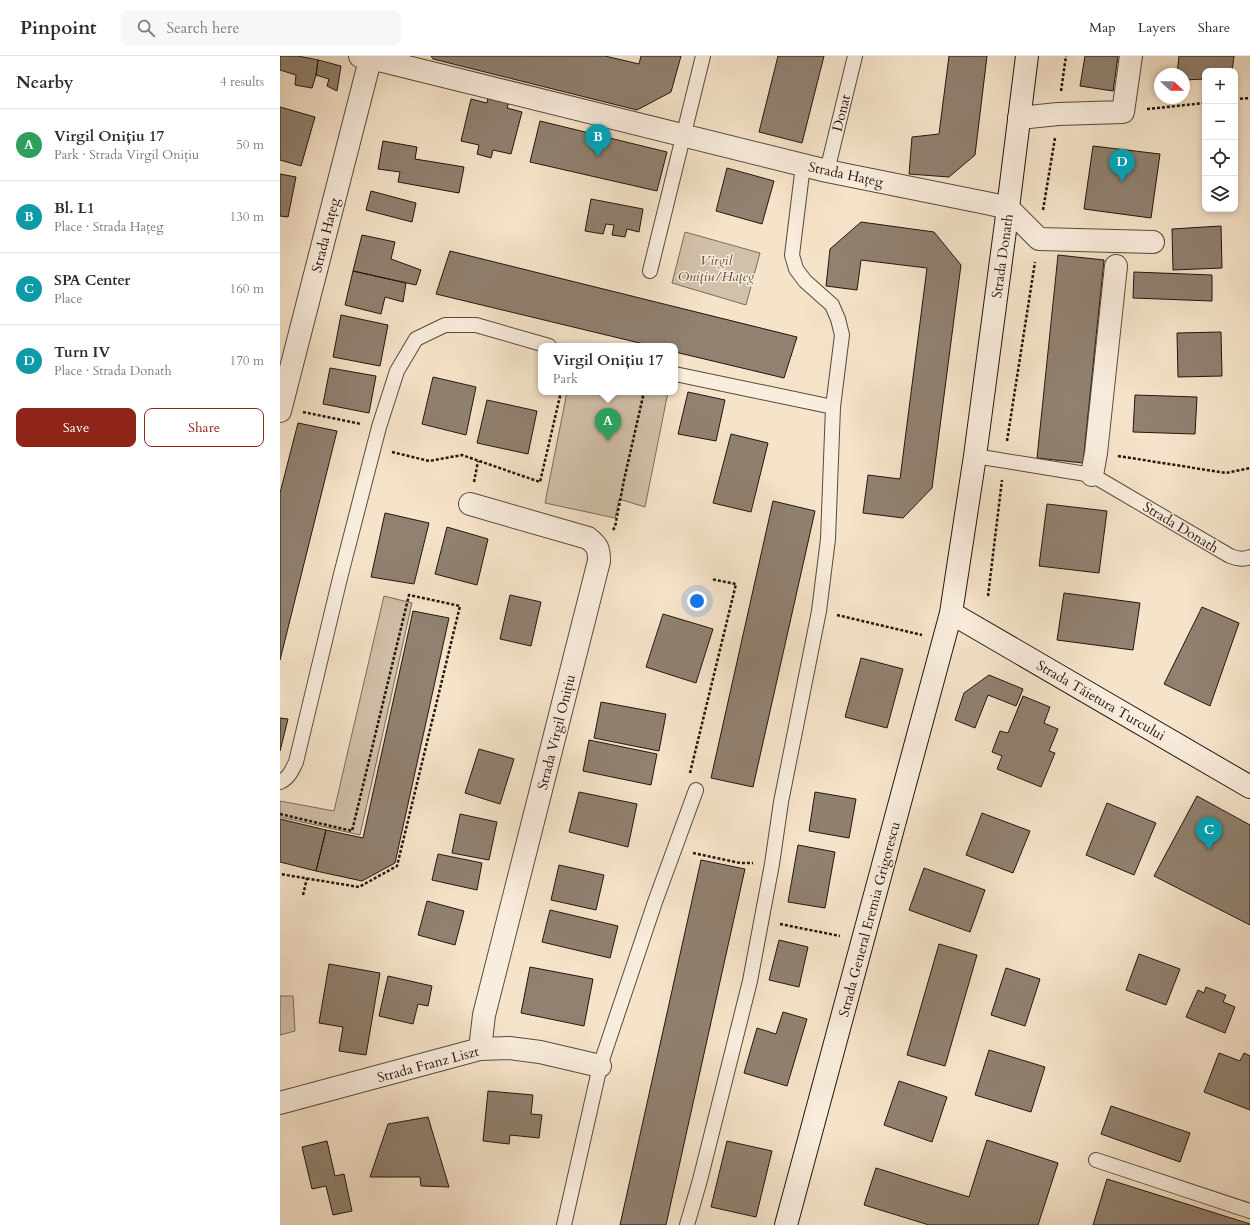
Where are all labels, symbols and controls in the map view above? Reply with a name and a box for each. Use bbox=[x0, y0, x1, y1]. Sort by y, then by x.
search box bbox=[121, 10, 401, 46]
text: Pinpoint bbox=[20, 15, 97, 41]
icon: search bbox=[135, 17, 157, 39]
text: Search here bbox=[167, 18, 239, 38]
text: Map bbox=[1089, 18, 1116, 37]
text: Layers bbox=[1138, 18, 1176, 37]
text: Share bbox=[1198, 18, 1230, 37]
north arrow bbox=[1154, 68, 1190, 104]
map controls bbox=[1202, 68, 1238, 212]
button: + bbox=[1202, 68, 1238, 104]
text: Nearby bbox=[16, 71, 73, 94]
text: 4 results bbox=[220, 73, 264, 91]
street label: Donat bbox=[828, 92, 855, 134]
button: − bbox=[1202, 104, 1238, 140]
pin: B bbox=[585, 124, 611, 157]
text: Virgil Onițiu 17 bbox=[54, 126, 164, 146]
text: A bbox=[24, 136, 34, 154]
text: 50 m bbox=[236, 136, 264, 154]
button: locate bbox=[1202, 140, 1238, 176]
text: Park · Strada Virgil Onițiu bbox=[54, 146, 199, 164]
pin: D bbox=[1109, 149, 1135, 182]
street label: Strada Hațeg bbox=[807, 157, 885, 192]
button: layers bbox=[1202, 176, 1238, 212]
street label: Strada Hațeg bbox=[307, 196, 344, 274]
text: Bl. L1 bbox=[54, 198, 95, 218]
text: B bbox=[24, 208, 34, 226]
text: 130 m bbox=[230, 208, 264, 226]
street label: Strada Donath bbox=[987, 212, 1018, 299]
text: Place · Strada Hațeg bbox=[54, 218, 164, 236]
park label: Virgil Onițiu/Hațeg bbox=[678, 251, 755, 286]
text: SPA Center bbox=[54, 270, 130, 290]
text: C bbox=[24, 280, 34, 298]
text: 160 m bbox=[230, 280, 264, 298]
text: Place bbox=[54, 290, 82, 308]
text: Turn IV bbox=[54, 342, 110, 362]
popup bbox=[538, 343, 678, 395]
text: Virgil Onițiu 17 bbox=[553, 350, 663, 370]
text: D bbox=[23, 352, 35, 370]
text: 170 m bbox=[230, 352, 264, 370]
text: Place · Strada Donath bbox=[54, 362, 172, 380]
text: Park bbox=[553, 370, 578, 388]
button: Save bbox=[16, 408, 136, 447]
button: Share bbox=[144, 408, 264, 447]
pin: A bbox=[595, 408, 621, 441]
street label: Strada Donath bbox=[1139, 497, 1222, 558]
your location bbox=[687, 591, 707, 611]
street label: Strada Tăietura Turcului bbox=[1033, 656, 1169, 745]
street label: Strada Virgil Onițiu bbox=[533, 672, 580, 792]
pin: C bbox=[1196, 817, 1222, 850]
street label: Strada General Eremia Grigorescu bbox=[834, 819, 905, 1019]
street label: Strada Franz Liszt bbox=[375, 1042, 482, 1087]

